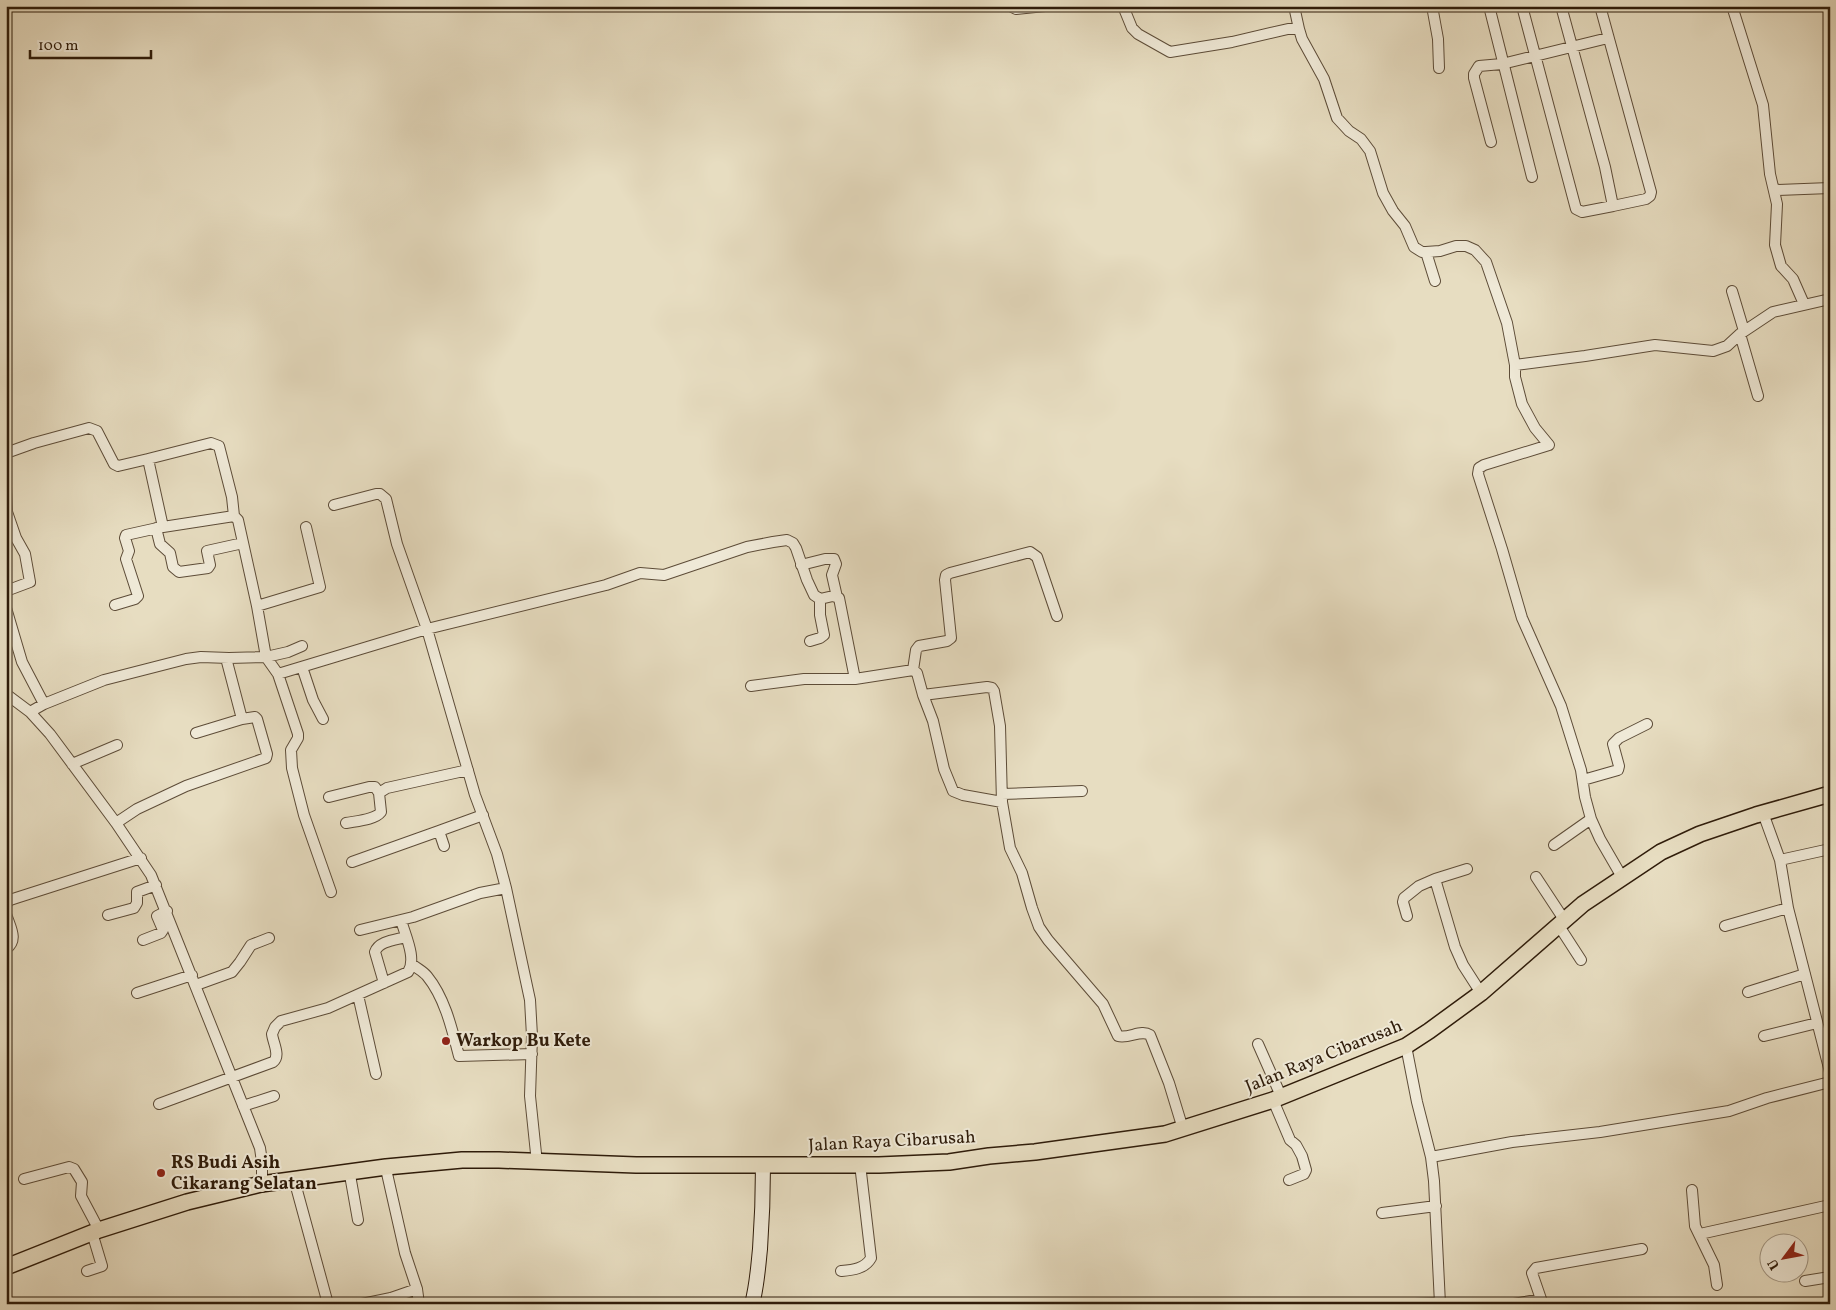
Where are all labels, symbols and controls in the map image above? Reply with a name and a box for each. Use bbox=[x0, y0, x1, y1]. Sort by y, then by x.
scale bar bbox=[30, 28, 151, 60]
text: 100 m bbox=[38, 36, 78, 57]
street label: Jalan Raya Cibarusah bbox=[1242, 1014, 1407, 1100]
place label: Warkop Bu Kete bbox=[456, 1029, 591, 1054]
marker: Warkop Bu Kete bbox=[440, 1035, 452, 1047]
street label: Jalan Raya Cibarusah bbox=[808, 1125, 977, 1159]
place label: RS Budi Asih Cikarang Selatan bbox=[171, 1151, 317, 1197]
marker: RS Budi Asih Cikarang Selatan bbox=[155, 1167, 167, 1179]
north arrow bbox=[1758, 1232, 1808, 1282]
text: U bbox=[1763, 1255, 1785, 1273]

